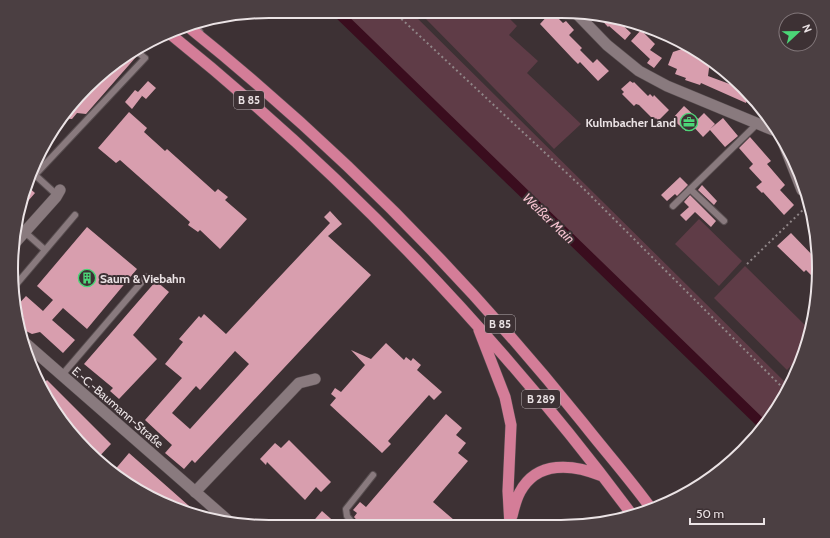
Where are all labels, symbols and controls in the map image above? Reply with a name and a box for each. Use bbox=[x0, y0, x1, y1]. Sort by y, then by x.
north arrow bbox=[778, 12, 818, 52]
text: N bbox=[799, 22, 815, 34]
road number: B 85 bbox=[234, 91, 264, 109]
office icon: Kulmbacher Land bbox=[679, 112, 699, 132]
place label: Kulmbacher Land bbox=[585, 115, 676, 130]
water label: Weißer Main bbox=[520, 189, 578, 247]
building icon: Saum & Viebahn bbox=[77, 268, 97, 288]
place label: Saum & Viebahn bbox=[100, 271, 185, 286]
road number: B 85 bbox=[485, 315, 515, 333]
street label: E.-C.-Baumann-Straße bbox=[69, 363, 167, 451]
road number: B 289 bbox=[522, 390, 560, 408]
scale bar bbox=[690, 500, 764, 526]
text: 50 m bbox=[696, 506, 724, 521]

